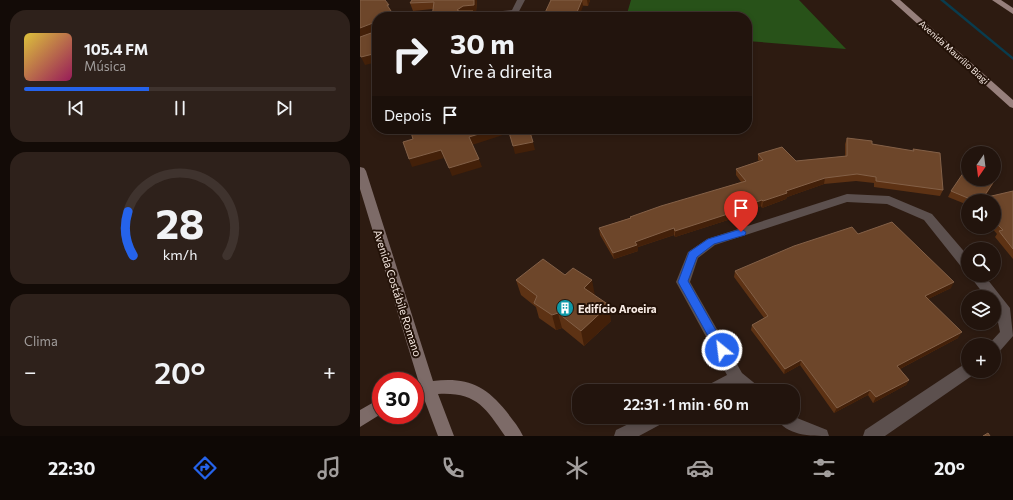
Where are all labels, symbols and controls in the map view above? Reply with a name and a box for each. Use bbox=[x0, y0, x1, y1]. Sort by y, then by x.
street label: Avenida Maurílio Biagi bbox=[917, 18, 991, 86]
text: 30 m bbox=[450, 26, 515, 60]
icon: right bbox=[384, 28, 436, 80]
text: 105.4 FM bbox=[84, 40, 148, 58]
text: Música bbox=[84, 58, 126, 74]
text: Vire à direita bbox=[450, 60, 552, 82]
icon: previous bbox=[65, 97, 87, 119]
icon: pause bbox=[169, 97, 191, 119]
icon: next bbox=[273, 97, 295, 119]
icon: arrive bbox=[439, 104, 461, 126]
text: Depois bbox=[384, 106, 431, 124]
north arrow bbox=[961, 146, 1001, 186]
map controls bbox=[961, 146, 1001, 378]
pin bbox=[724, 191, 758, 232]
button: sound bbox=[961, 194, 1001, 234]
text: 28 bbox=[155, 197, 205, 248]
icon: arrive bbox=[730, 197, 752, 219]
street label: Avenida Costábile Romano bbox=[371, 228, 425, 359]
button: search bbox=[961, 242, 1001, 282]
text: km/h bbox=[163, 245, 197, 263]
button: layers bbox=[961, 290, 1001, 330]
building icon: Edifício Aroeira bbox=[555, 298, 575, 318]
place label: Edifício Aroeira bbox=[578, 302, 657, 315]
position arrow bbox=[701, 329, 743, 371]
text: Clima bbox=[24, 333, 58, 349]
button: + bbox=[961, 338, 1001, 378]
text: 20° bbox=[154, 353, 205, 390]
text: − bbox=[24, 358, 37, 385]
text: + bbox=[323, 358, 336, 385]
speed limit sign: 30 bbox=[372, 372, 424, 424]
text: 22:31 · 1 min · 60 m bbox=[623, 395, 749, 413]
icon: directions bbox=[191, 454, 219, 482]
icon: music bbox=[315, 454, 343, 482]
icon: phone bbox=[439, 454, 467, 482]
icon: climate bbox=[563, 454, 591, 482]
icon: car bbox=[686, 454, 714, 482]
icon: filters bbox=[810, 454, 838, 482]
text: 22:30 bbox=[48, 457, 96, 479]
text: 20° bbox=[934, 457, 965, 479]

